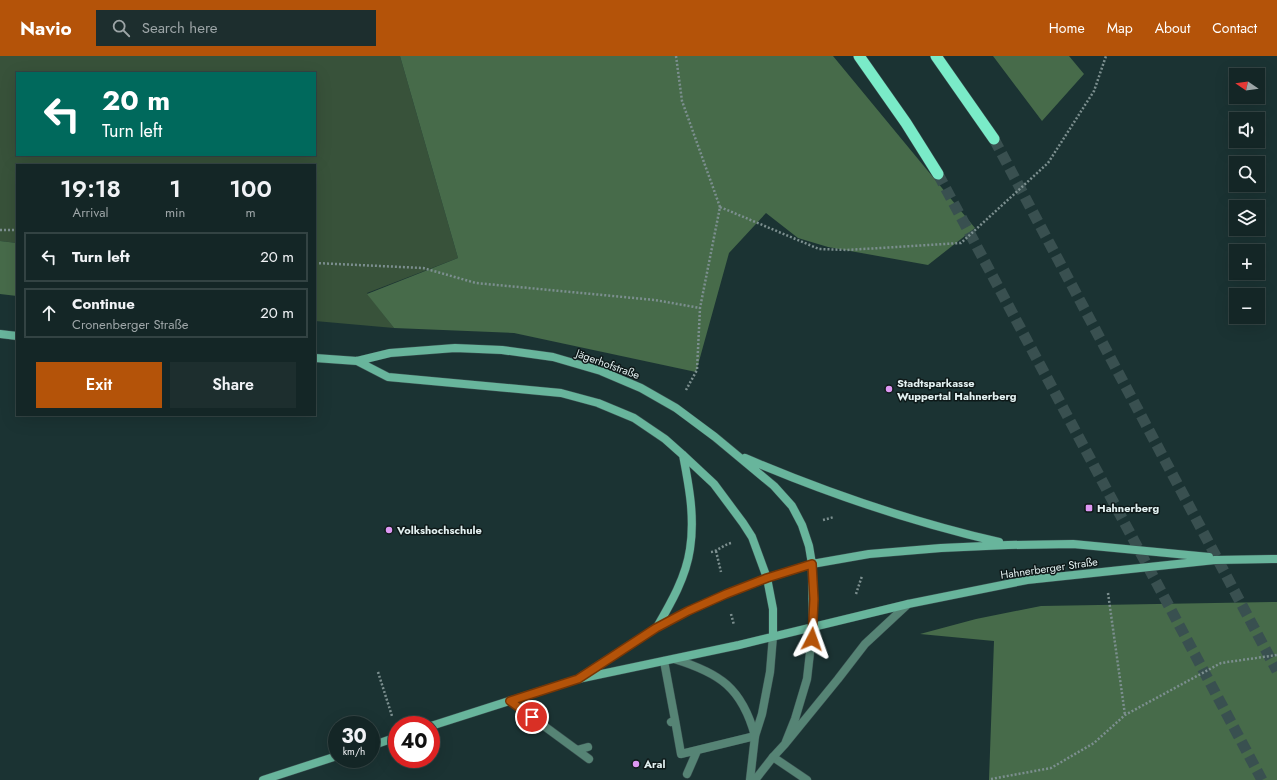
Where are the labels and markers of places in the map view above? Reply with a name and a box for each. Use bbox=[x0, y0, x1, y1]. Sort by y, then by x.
place label: Stadtsparkasse Wuppertal Hahnerberg bbox=[897, 375, 1017, 404]
marker: Stadtsparkasse Wuppertal Hahnerberg bbox=[884, 384, 894, 394]
place label: Hahnerberg bbox=[1097, 500, 1159, 516]
marker: Hahnerberg bbox=[1084, 503, 1094, 513]
place label: Volkshochschule bbox=[396, 522, 482, 538]
marker: Volkshochschule bbox=[384, 525, 394, 535]
pin bbox=[515, 700, 549, 734]
place label: Aral bbox=[643, 756, 666, 772]
marker: Aral bbox=[631, 759, 641, 769]

